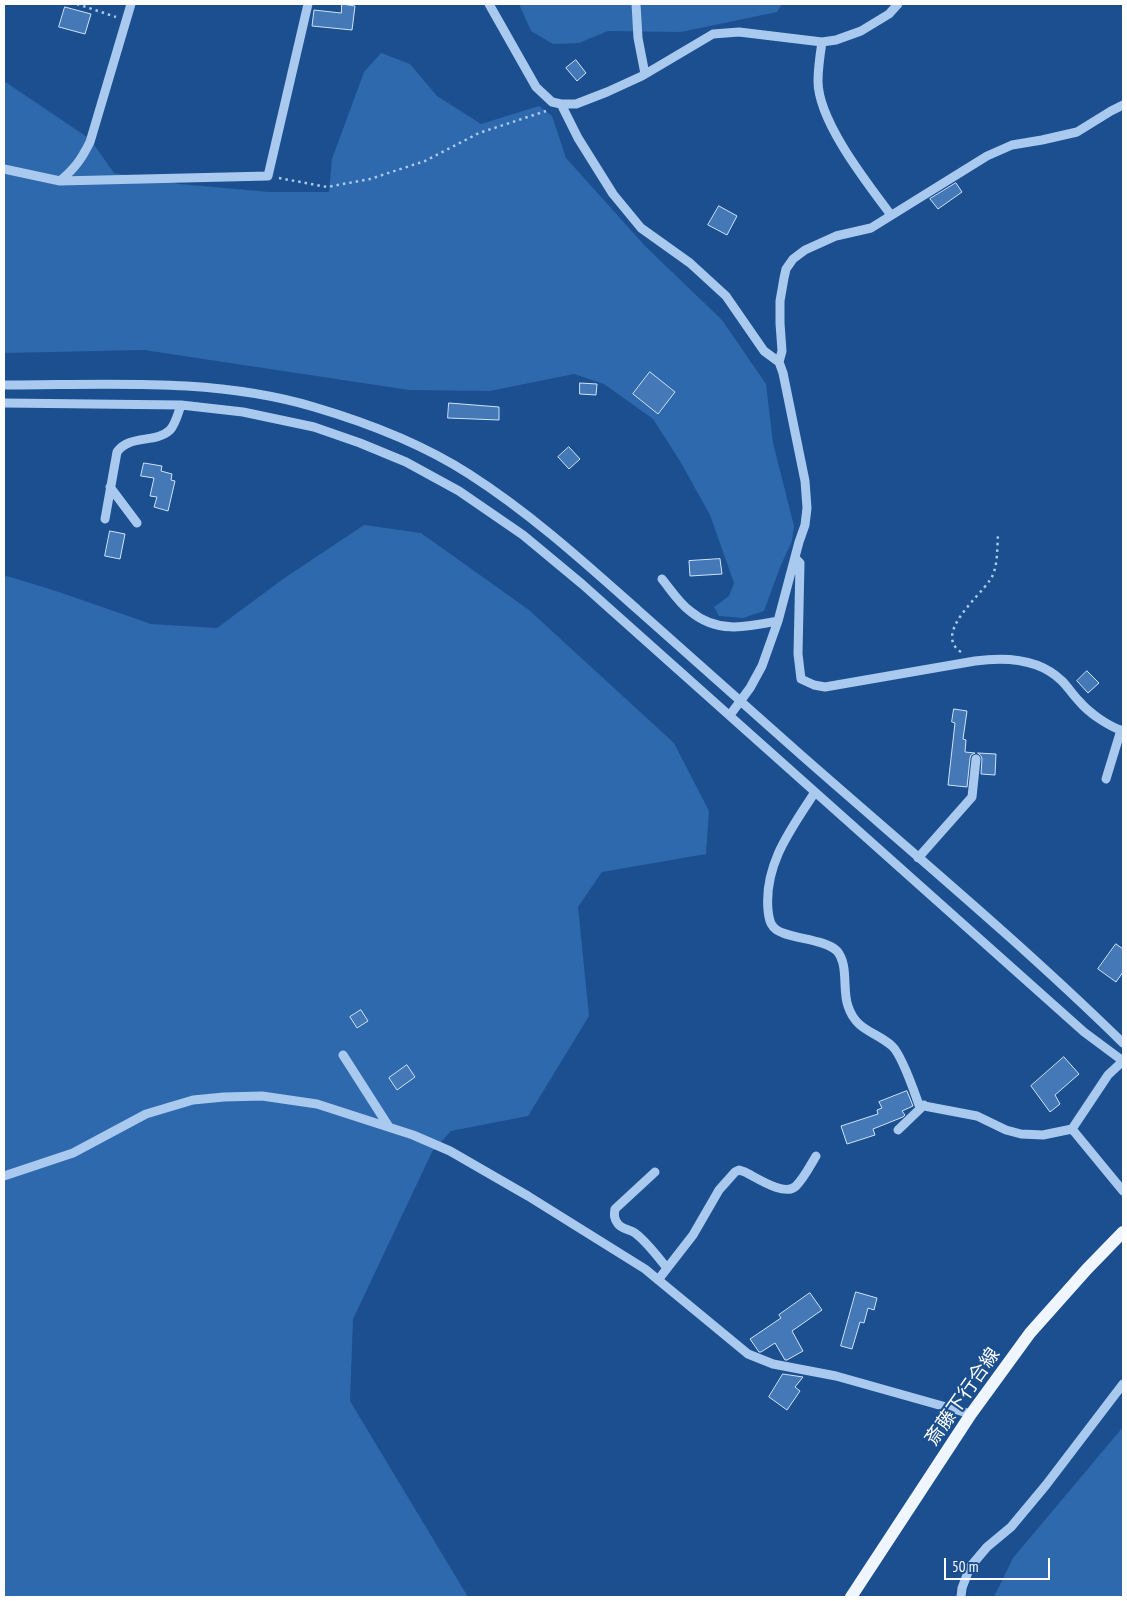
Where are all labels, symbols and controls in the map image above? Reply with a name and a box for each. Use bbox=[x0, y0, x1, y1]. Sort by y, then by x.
street label: 斎藤下行合線 bbox=[921, 1344, 1005, 1450]
scale bar bbox=[947, 1548, 1053, 1580]
text: 50 m bbox=[952, 1557, 978, 1576]

